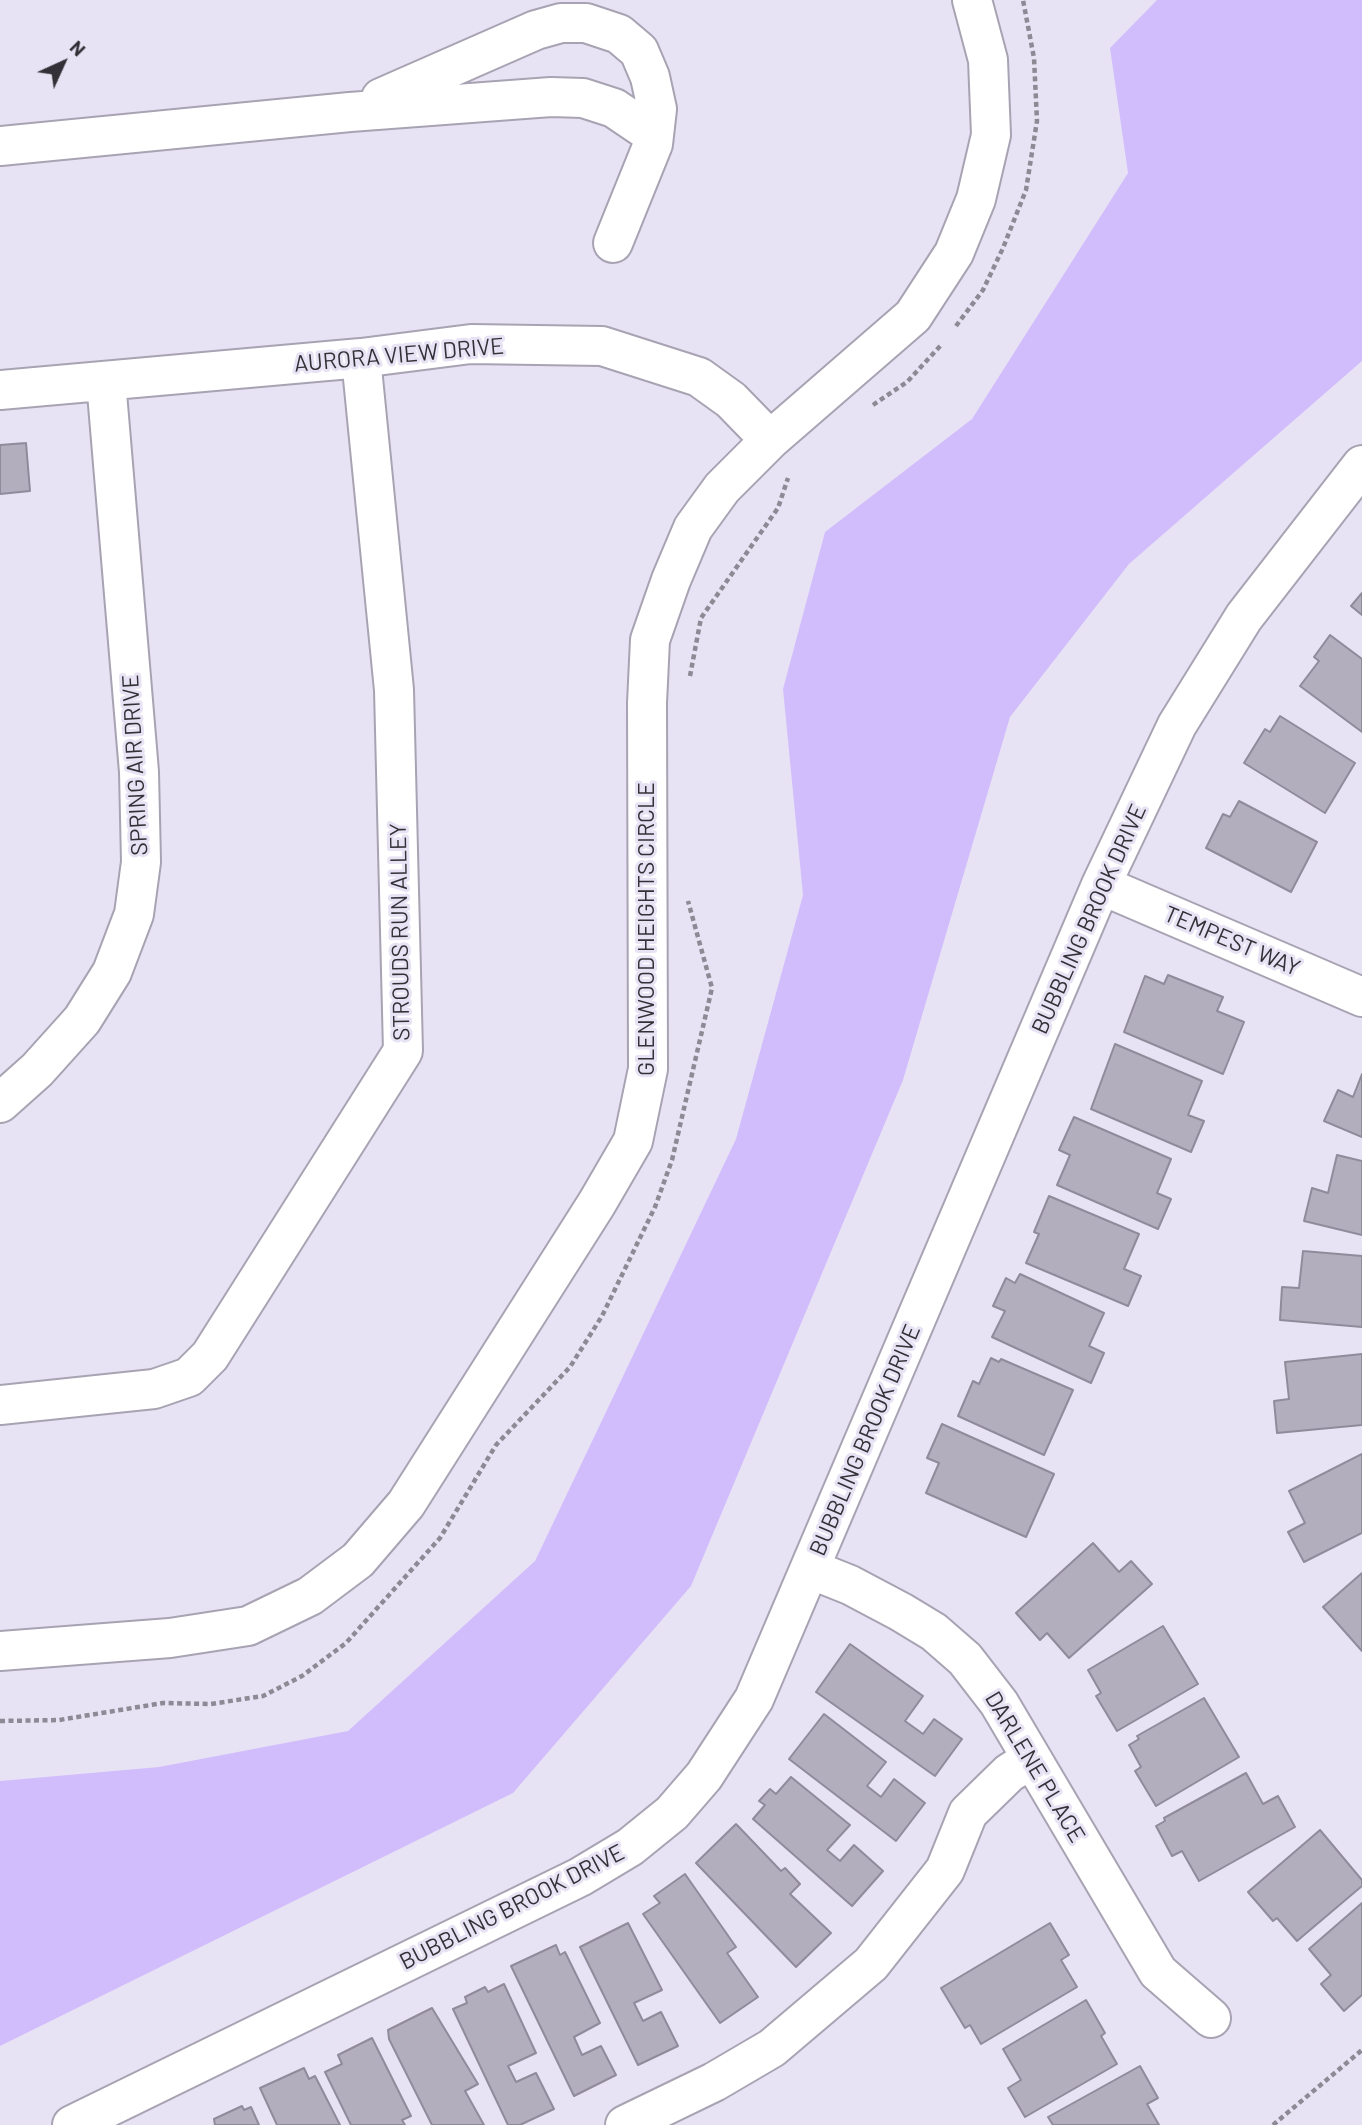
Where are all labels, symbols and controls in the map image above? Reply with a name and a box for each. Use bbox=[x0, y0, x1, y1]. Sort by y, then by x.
north arrow bbox=[28, 28, 98, 98]
text: N bbox=[66, 35, 91, 60]
street label: AURORA VIEW DRIVE bbox=[293, 332, 505, 378]
street label: SPRING AIR DRIVE bbox=[116, 674, 154, 856]
street label: GLENWOOD HEIGHTS CIRCLE bbox=[632, 782, 660, 1076]
street label: BUBBLING BROOK DRIVE bbox=[1026, 800, 1152, 1038]
street label: STROUDS RUN ALLEY bbox=[384, 823, 416, 1041]
street label: TEMPEST WAY bbox=[1160, 900, 1304, 982]
street label: BUBBLING BROOK DRIVE bbox=[804, 1320, 926, 1560]
street label: DARLENE PLACE bbox=[979, 1686, 1091, 1848]
street label: BUBBLING BROOK DRIVE bbox=[395, 1838, 629, 1976]

